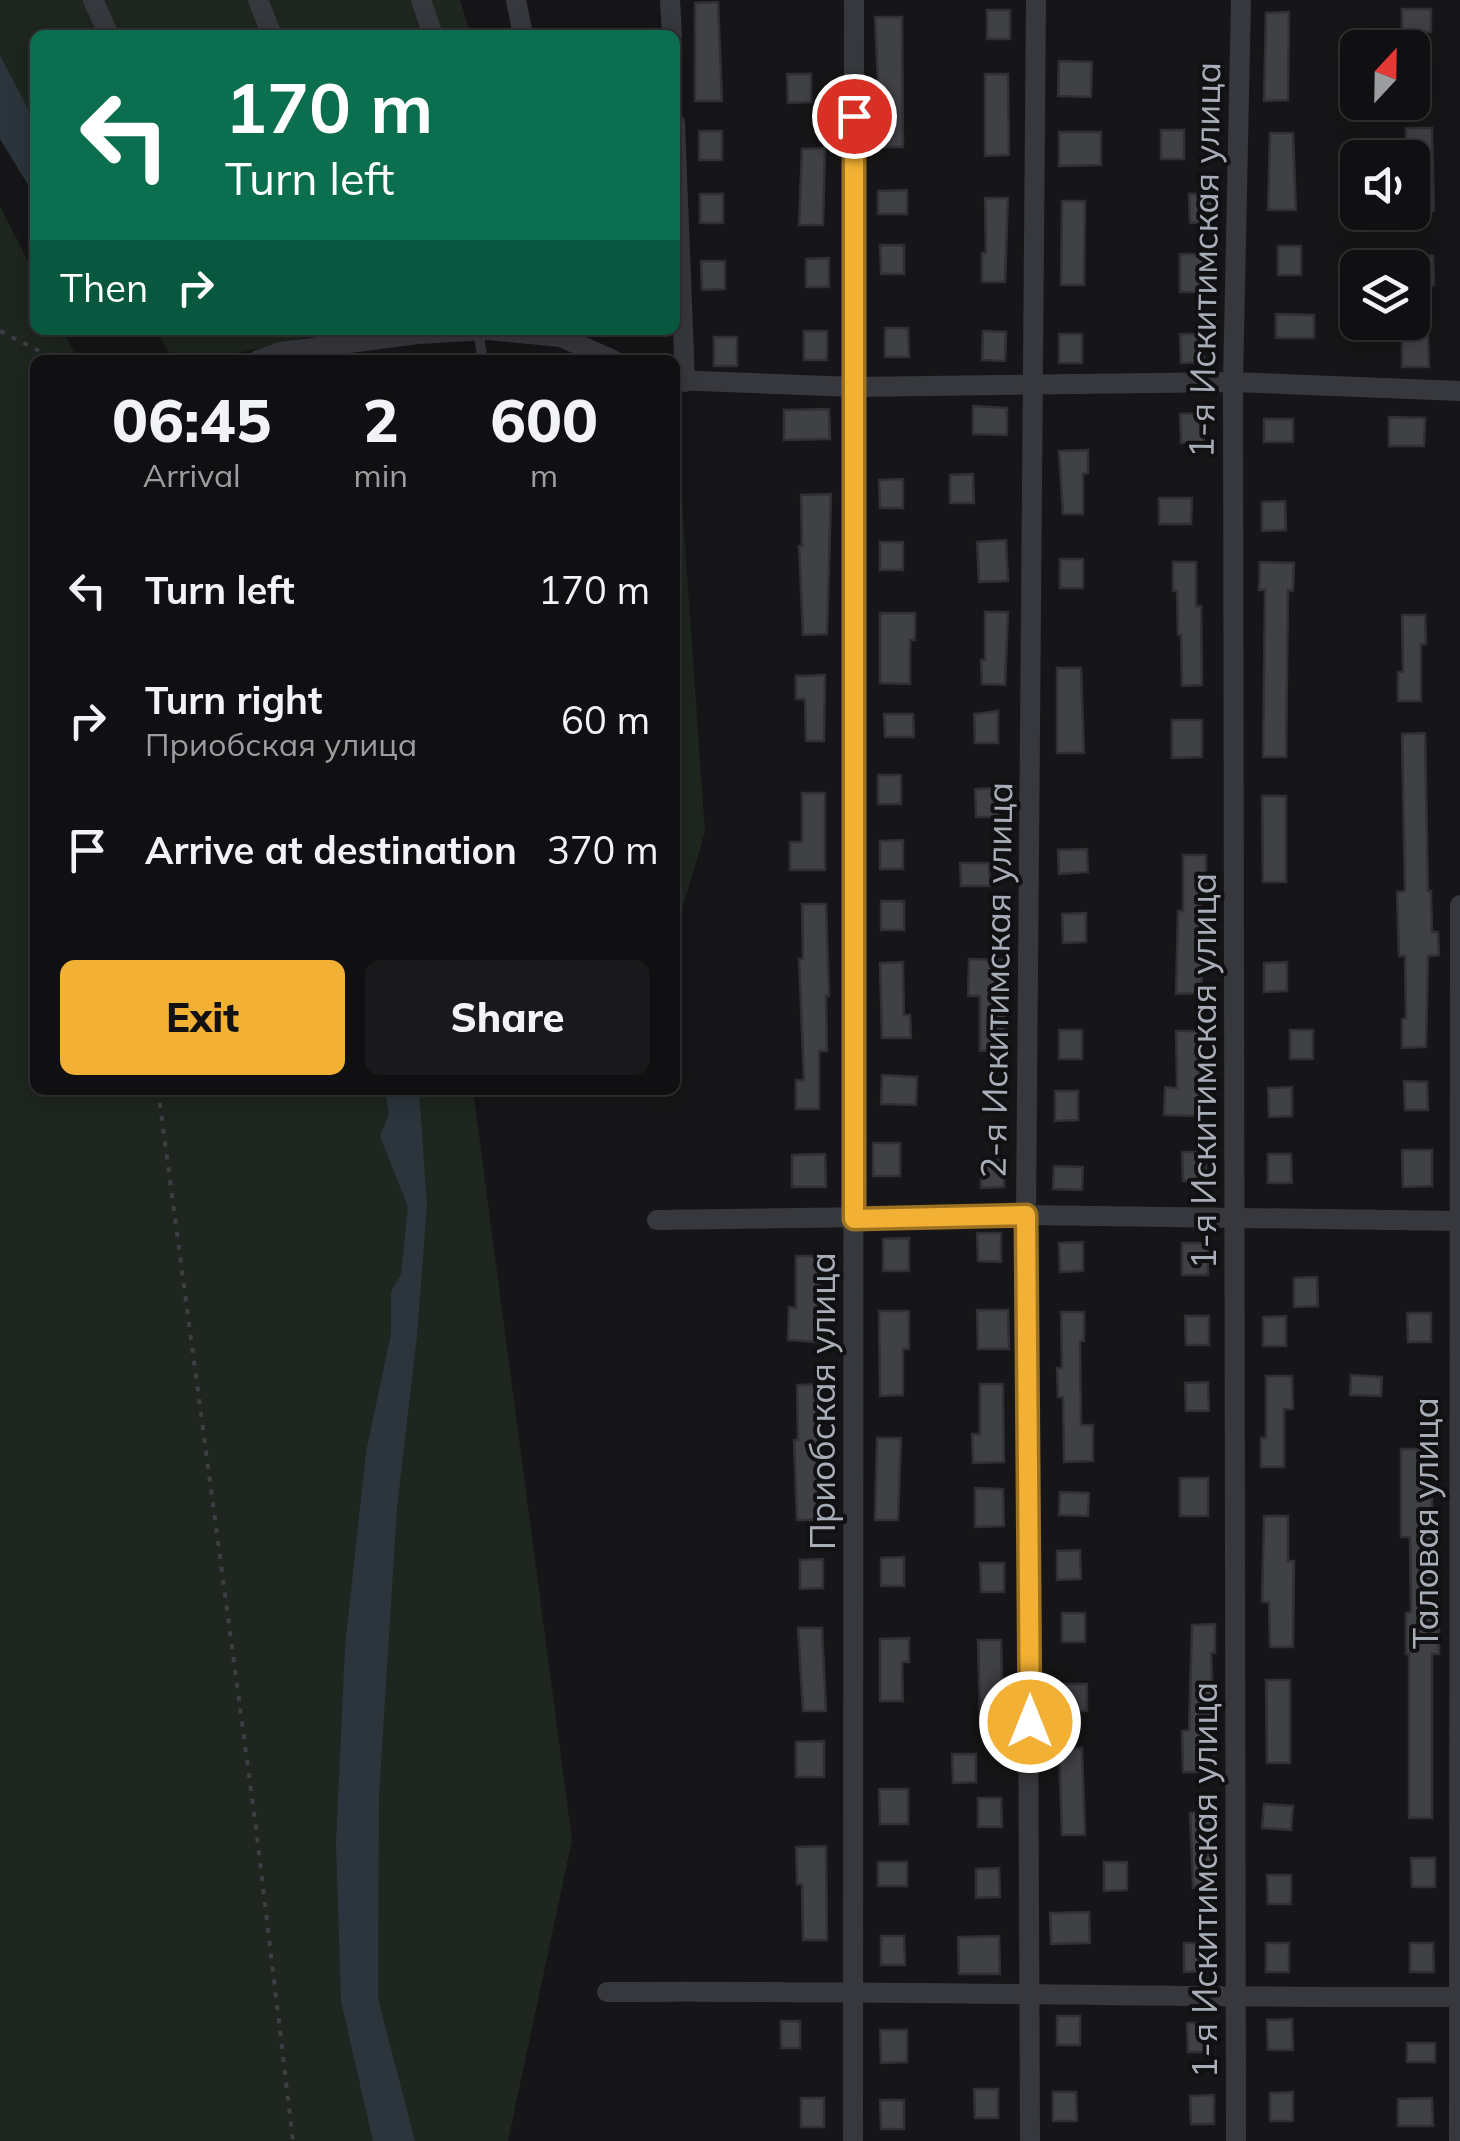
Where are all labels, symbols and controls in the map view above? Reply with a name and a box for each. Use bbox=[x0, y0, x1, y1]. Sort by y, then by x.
north arrow bbox=[1340, 30, 1430, 120]
map controls bbox=[1340, 30, 1430, 340]
street label: 1-я Искитимская улица bbox=[1179, 61, 1229, 459]
text: 170 m bbox=[225, 63, 433, 151]
icon: left bbox=[60, 70, 190, 200]
pin bbox=[812, 74, 897, 159]
icon: arrive bbox=[827, 89, 882, 144]
button: sound bbox=[1340, 140, 1430, 230]
text: Turn left bbox=[225, 150, 394, 206]
button: layers bbox=[1340, 250, 1430, 340]
icon: right bbox=[168, 260, 223, 315]
text: Then bbox=[60, 264, 148, 312]
text: 06:45 bbox=[112, 382, 272, 457]
text: 2 bbox=[363, 382, 399, 457]
text: 600 bbox=[490, 382, 598, 457]
text: Arrival bbox=[143, 455, 241, 495]
text: min bbox=[354, 455, 408, 495]
text: m bbox=[530, 455, 558, 495]
icon: left bbox=[60, 563, 115, 618]
text: Turn left bbox=[145, 566, 295, 614]
text: 170 m bbox=[538, 566, 650, 614]
text: Turn right bbox=[145, 676, 322, 724]
icon: right bbox=[60, 693, 115, 748]
text: 60 m bbox=[561, 696, 650, 744]
text: Приобская улица bbox=[145, 724, 417, 764]
street label: 2-я Искитимская улица bbox=[971, 781, 1021, 1179]
icon: arrive bbox=[60, 823, 115, 878]
text: Arrive at destination bbox=[145, 826, 517, 874]
text: 370 m bbox=[547, 826, 659, 874]
street label: 1-я Искитимская улица bbox=[1181, 873, 1225, 1269]
button: Exit bbox=[60, 960, 345, 1075]
button: Share bbox=[365, 960, 650, 1075]
street label: Приобская улица bbox=[800, 1252, 844, 1550]
street label: Таловая улица bbox=[1403, 1397, 1447, 1649]
position arrow bbox=[978, 1670, 1082, 1774]
street label: 1-я Искитимская улица bbox=[1182, 1682, 1226, 2078]

